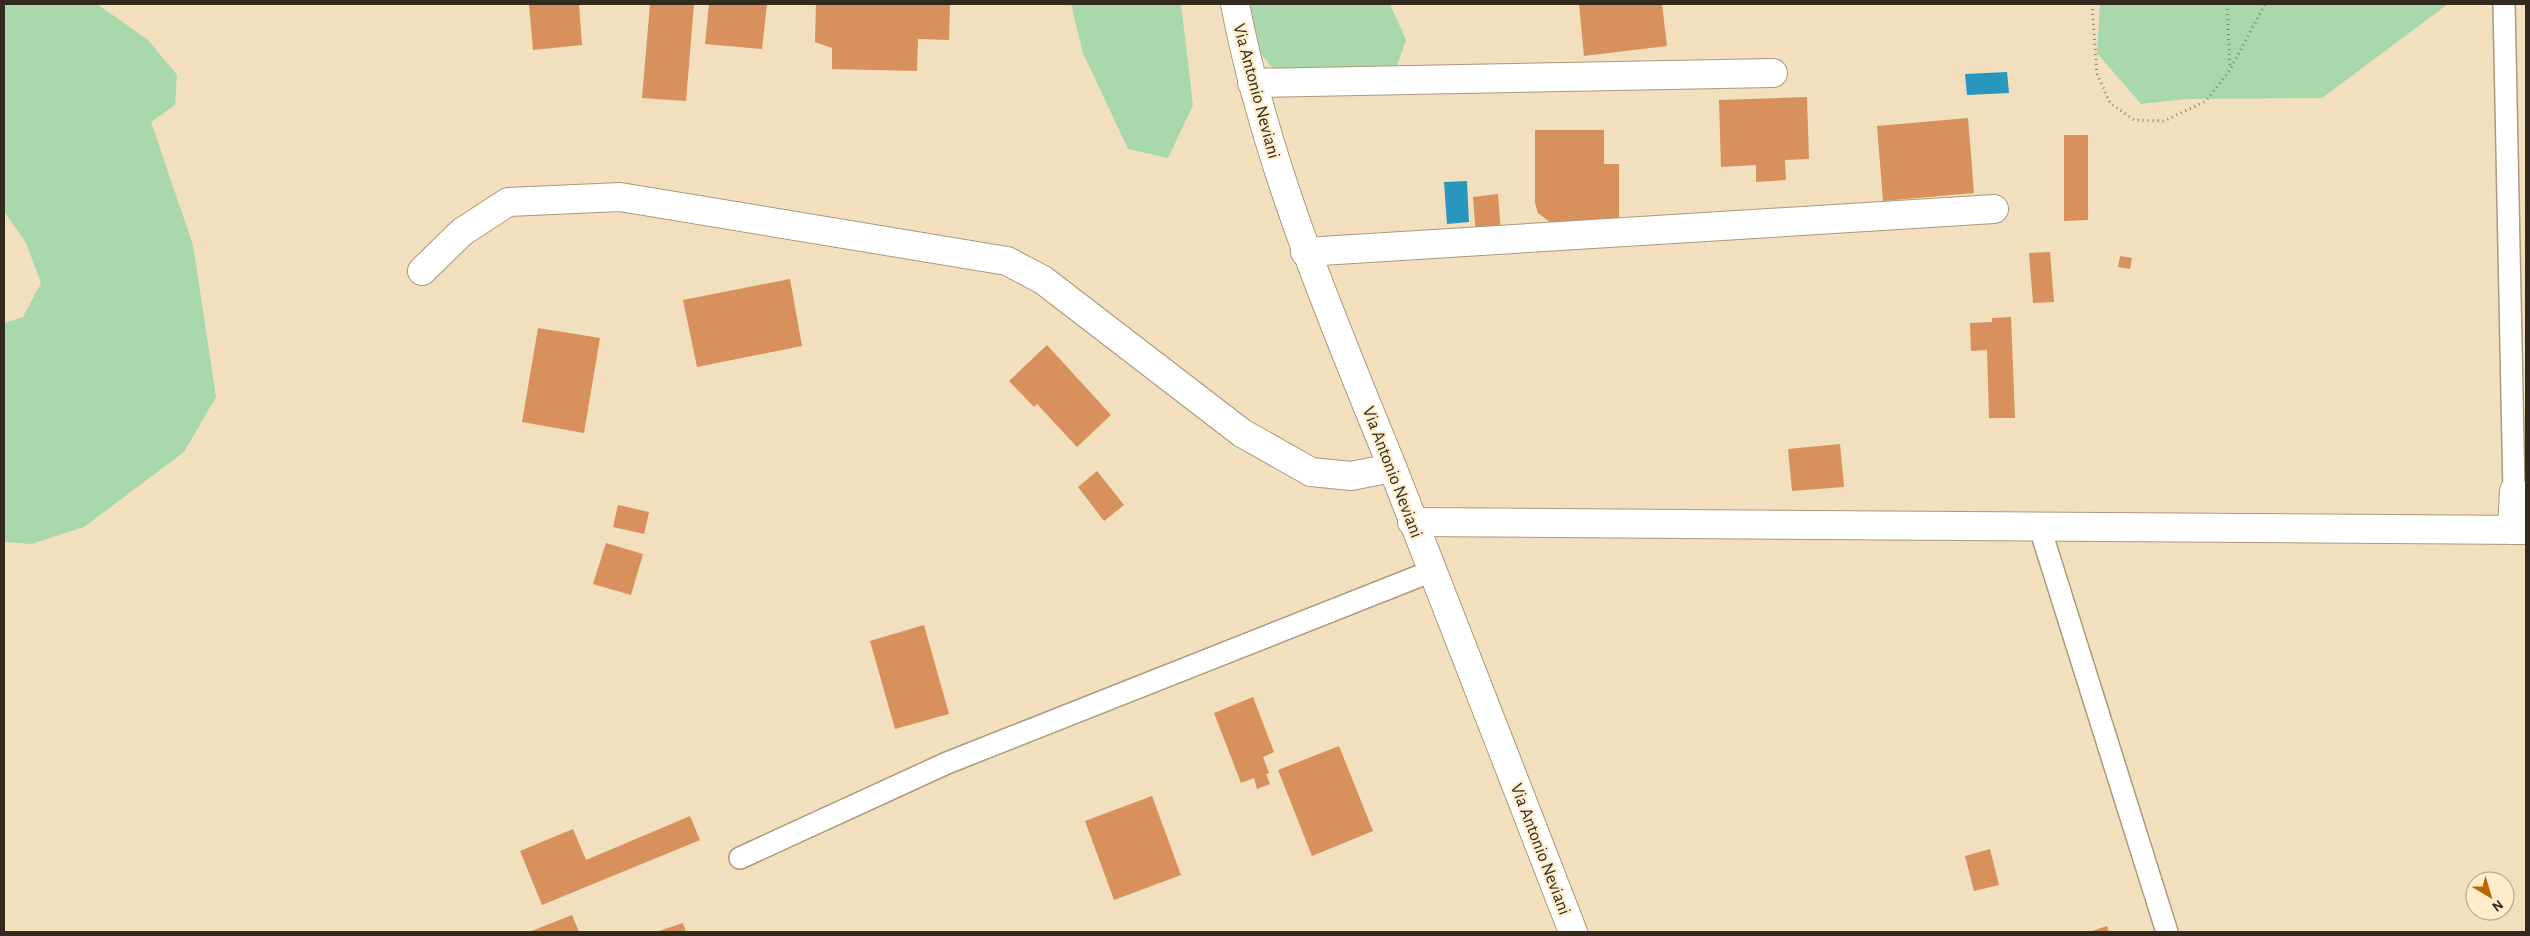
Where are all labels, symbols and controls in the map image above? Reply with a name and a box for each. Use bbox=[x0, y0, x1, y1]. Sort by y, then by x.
street label: Via Antonio Neviani bbox=[1229, 22, 1283, 161]
street label: Via Antonio Neviani bbox=[1359, 404, 1425, 540]
street label: Via Antonio Neviani bbox=[1507, 781, 1573, 917]
north arrow bbox=[2465, 871, 2515, 921]
text: N bbox=[2489, 897, 2506, 914]

